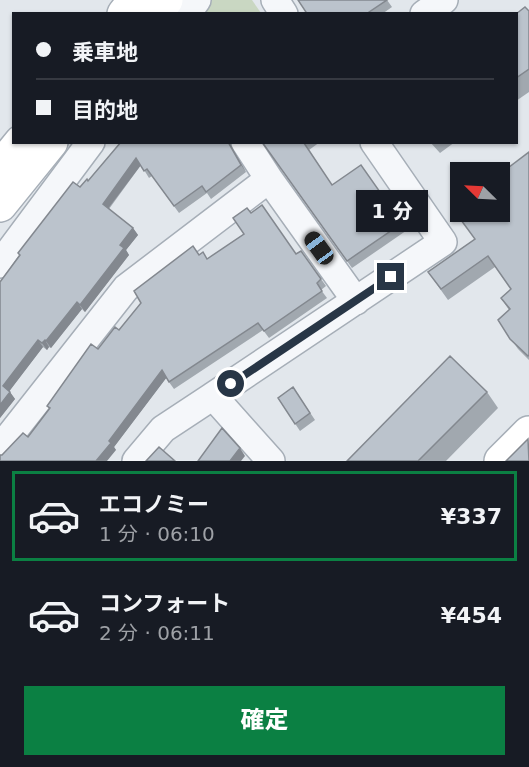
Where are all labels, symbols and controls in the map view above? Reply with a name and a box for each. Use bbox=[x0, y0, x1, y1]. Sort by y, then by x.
text: 乗車地 bbox=[72, 40, 138, 65]
text: 目的地 bbox=[72, 98, 138, 123]
north arrow bbox=[450, 162, 510, 222]
map controls bbox=[450, 162, 510, 222]
callout: 1 分 bbox=[355, 190, 427, 232]
text: 1 分 bbox=[372, 199, 412, 223]
car bbox=[301, 228, 337, 268]
route end bbox=[377, 263, 404, 290]
route start bbox=[217, 370, 244, 397]
icon: car bbox=[27, 489, 81, 543]
text: エコノミー bbox=[99, 492, 209, 517]
text: ¥337 bbox=[441, 504, 502, 529]
text: 1 分 · 06:10 bbox=[99, 522, 215, 546]
icon: car bbox=[27, 588, 81, 642]
text: コンフォート bbox=[99, 591, 230, 616]
text: ¥454 bbox=[441, 603, 502, 628]
text: 2 分 · 06:11 bbox=[99, 621, 215, 645]
button: 確定 bbox=[24, 686, 505, 755]

